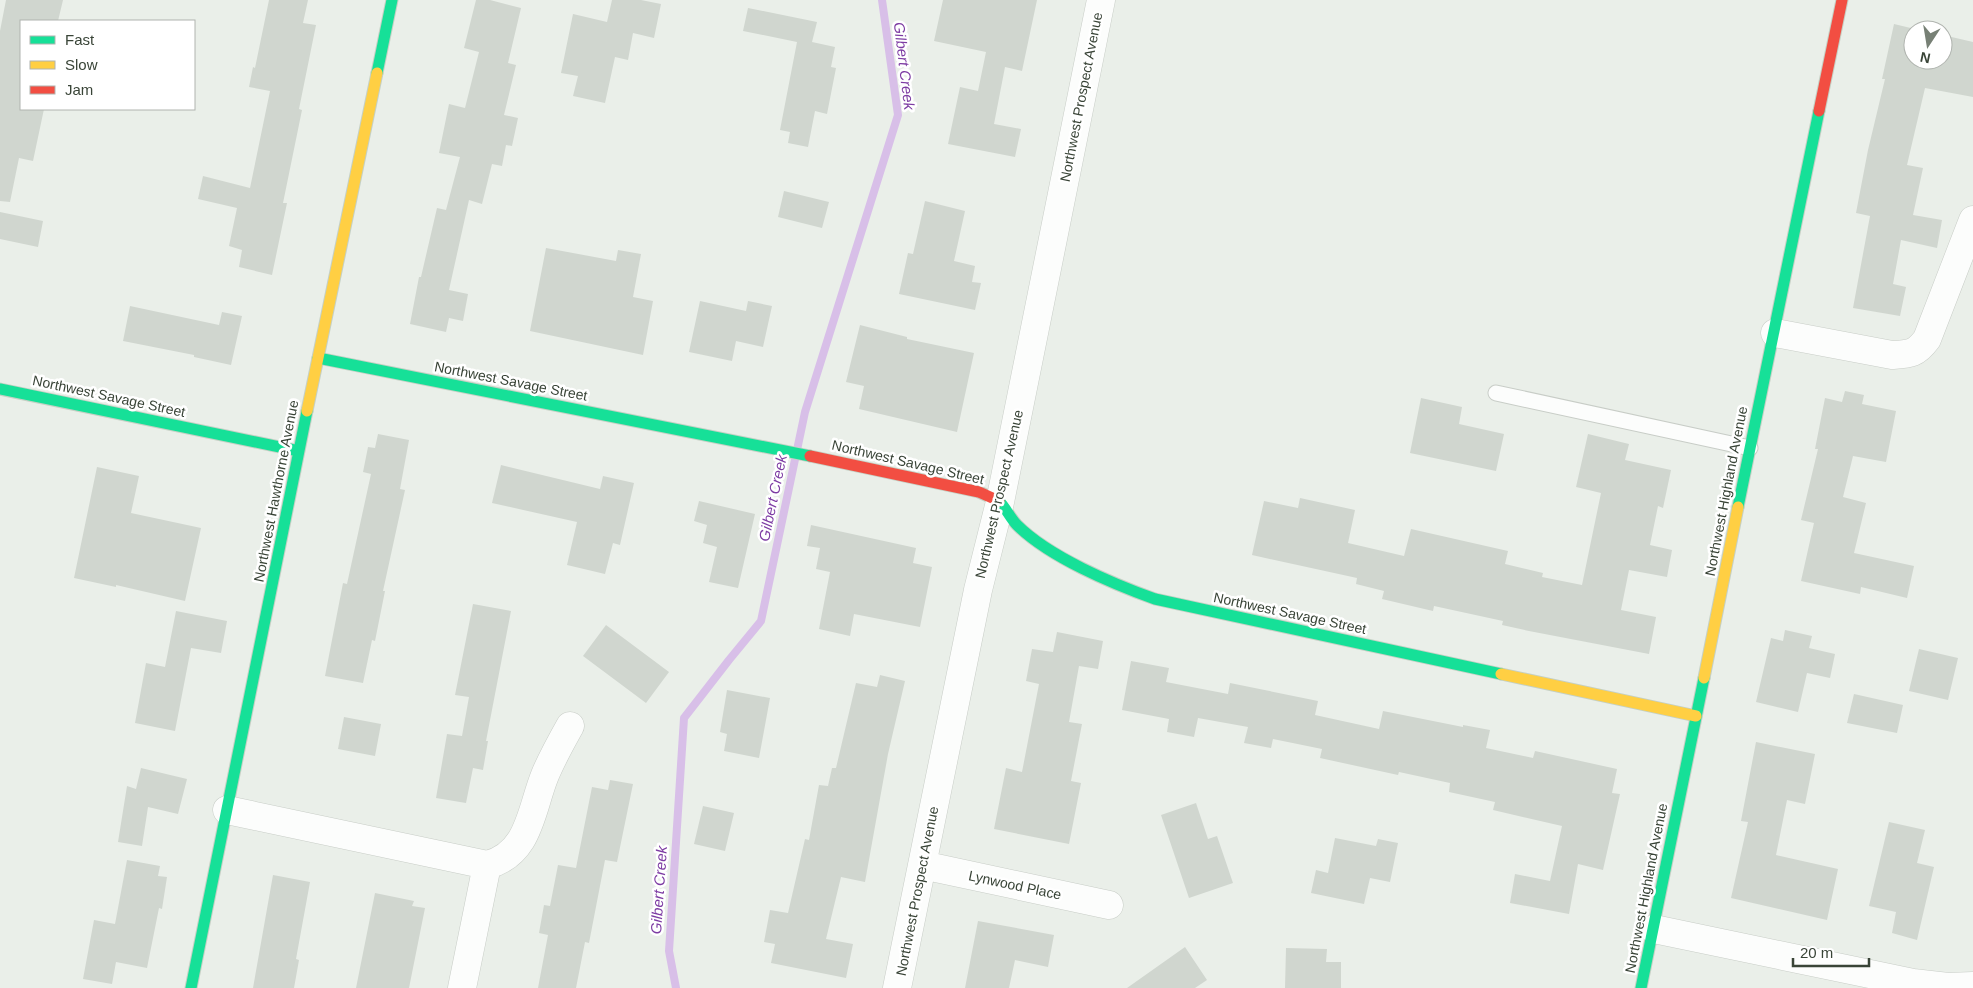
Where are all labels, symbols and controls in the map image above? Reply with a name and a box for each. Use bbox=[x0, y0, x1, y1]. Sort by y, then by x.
street label: Northwest Prospect Avenue bbox=[1057, 11, 1105, 183]
legend bbox=[20, 20, 195, 110]
north arrow bbox=[1903, 20, 1953, 70]
water label: Gilbert Creek bbox=[891, 21, 918, 112]
text: Fast bbox=[65, 31, 95, 48]
text: N bbox=[1919, 49, 1932, 67]
text: Slow bbox=[65, 56, 98, 73]
text: Jam bbox=[65, 81, 93, 98]
street label: Northwest Savage Street bbox=[433, 358, 589, 404]
street label: Northwest Savage Street bbox=[31, 372, 187, 420]
street label: Northwest Hawthorne Avenue bbox=[251, 398, 302, 583]
street label: Northwest Highland Avenue bbox=[1702, 405, 1750, 577]
street label: Northwest Prospect Avenue bbox=[972, 408, 1026, 580]
street label: Northwest Savage Street bbox=[830, 437, 986, 487]
water label: Gilbert Creek bbox=[755, 451, 790, 543]
street label: Northwest Savage Street bbox=[1212, 589, 1368, 637]
street label: Northwest Highland Avenue bbox=[1622, 802, 1670, 974]
street label: Northwest Prospect Avenue bbox=[893, 805, 941, 977]
water label: Gilbert Creek bbox=[647, 844, 670, 935]
street label: Lynwood Place bbox=[967, 867, 1063, 903]
scale bar bbox=[1793, 936, 1869, 968]
text: 20 m bbox=[1800, 944, 1833, 961]

